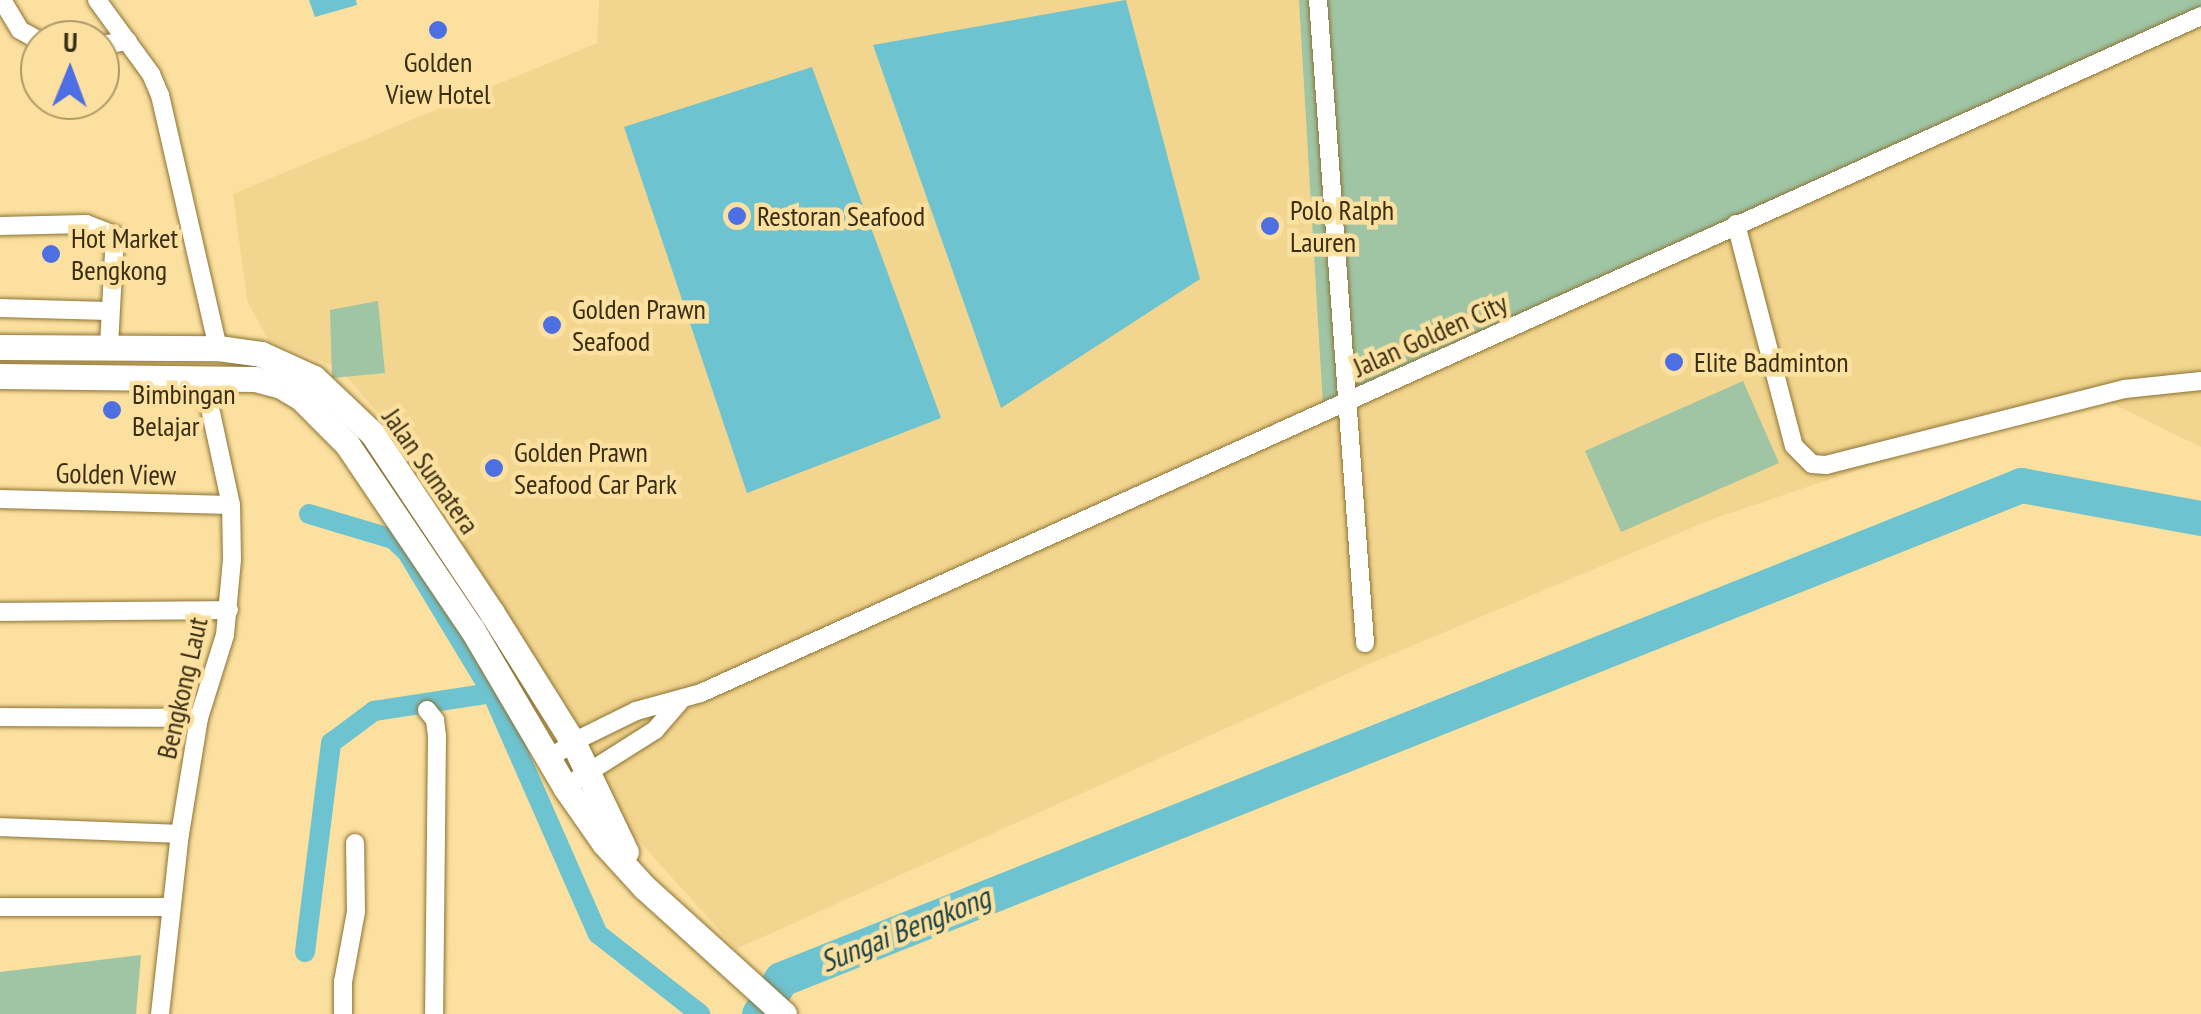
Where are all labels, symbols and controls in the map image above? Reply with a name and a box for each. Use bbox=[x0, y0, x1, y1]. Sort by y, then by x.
marker: Golden View Hotel bbox=[427, 19, 449, 41]
north arrow bbox=[20, 20, 120, 120]
text: U bbox=[63, 23, 78, 60]
place label: Golden View Hotel bbox=[385, 45, 491, 111]
place label: Polo Ralph Lauren bbox=[1290, 193, 1394, 259]
place label: Restoran Seafood bbox=[757, 199, 925, 233]
marker: Restoran Seafood bbox=[726, 205, 748, 227]
marker: Polo Ralph Lauren bbox=[1259, 215, 1281, 237]
place label: Hot Market Bengkong bbox=[71, 221, 178, 287]
marker: Hot Market Bengkong bbox=[40, 243, 62, 265]
street label: Jalan Golden City bbox=[1348, 286, 1512, 384]
place label: Golden Prawn Seafood bbox=[572, 292, 706, 358]
marker: Golden Prawn Seafood bbox=[541, 314, 563, 336]
place label: Elite Badminton bbox=[1694, 345, 1849, 379]
marker: Elite Badminton bbox=[1663, 351, 1685, 373]
place label: Bimbingan Belajar bbox=[132, 377, 236, 443]
marker: Bimbingan Belajar bbox=[101, 399, 123, 421]
street label: Jalan Sumatera bbox=[376, 402, 486, 540]
place label: Golden Prawn Seafood Car Park bbox=[514, 435, 677, 501]
street label: Golden View bbox=[55, 456, 177, 492]
marker: Golden Prawn Seafood Car Park bbox=[483, 457, 505, 479]
street label: Bengkong Laut bbox=[149, 614, 215, 762]
water label: Sungai Bengkong bbox=[815, 879, 995, 979]

